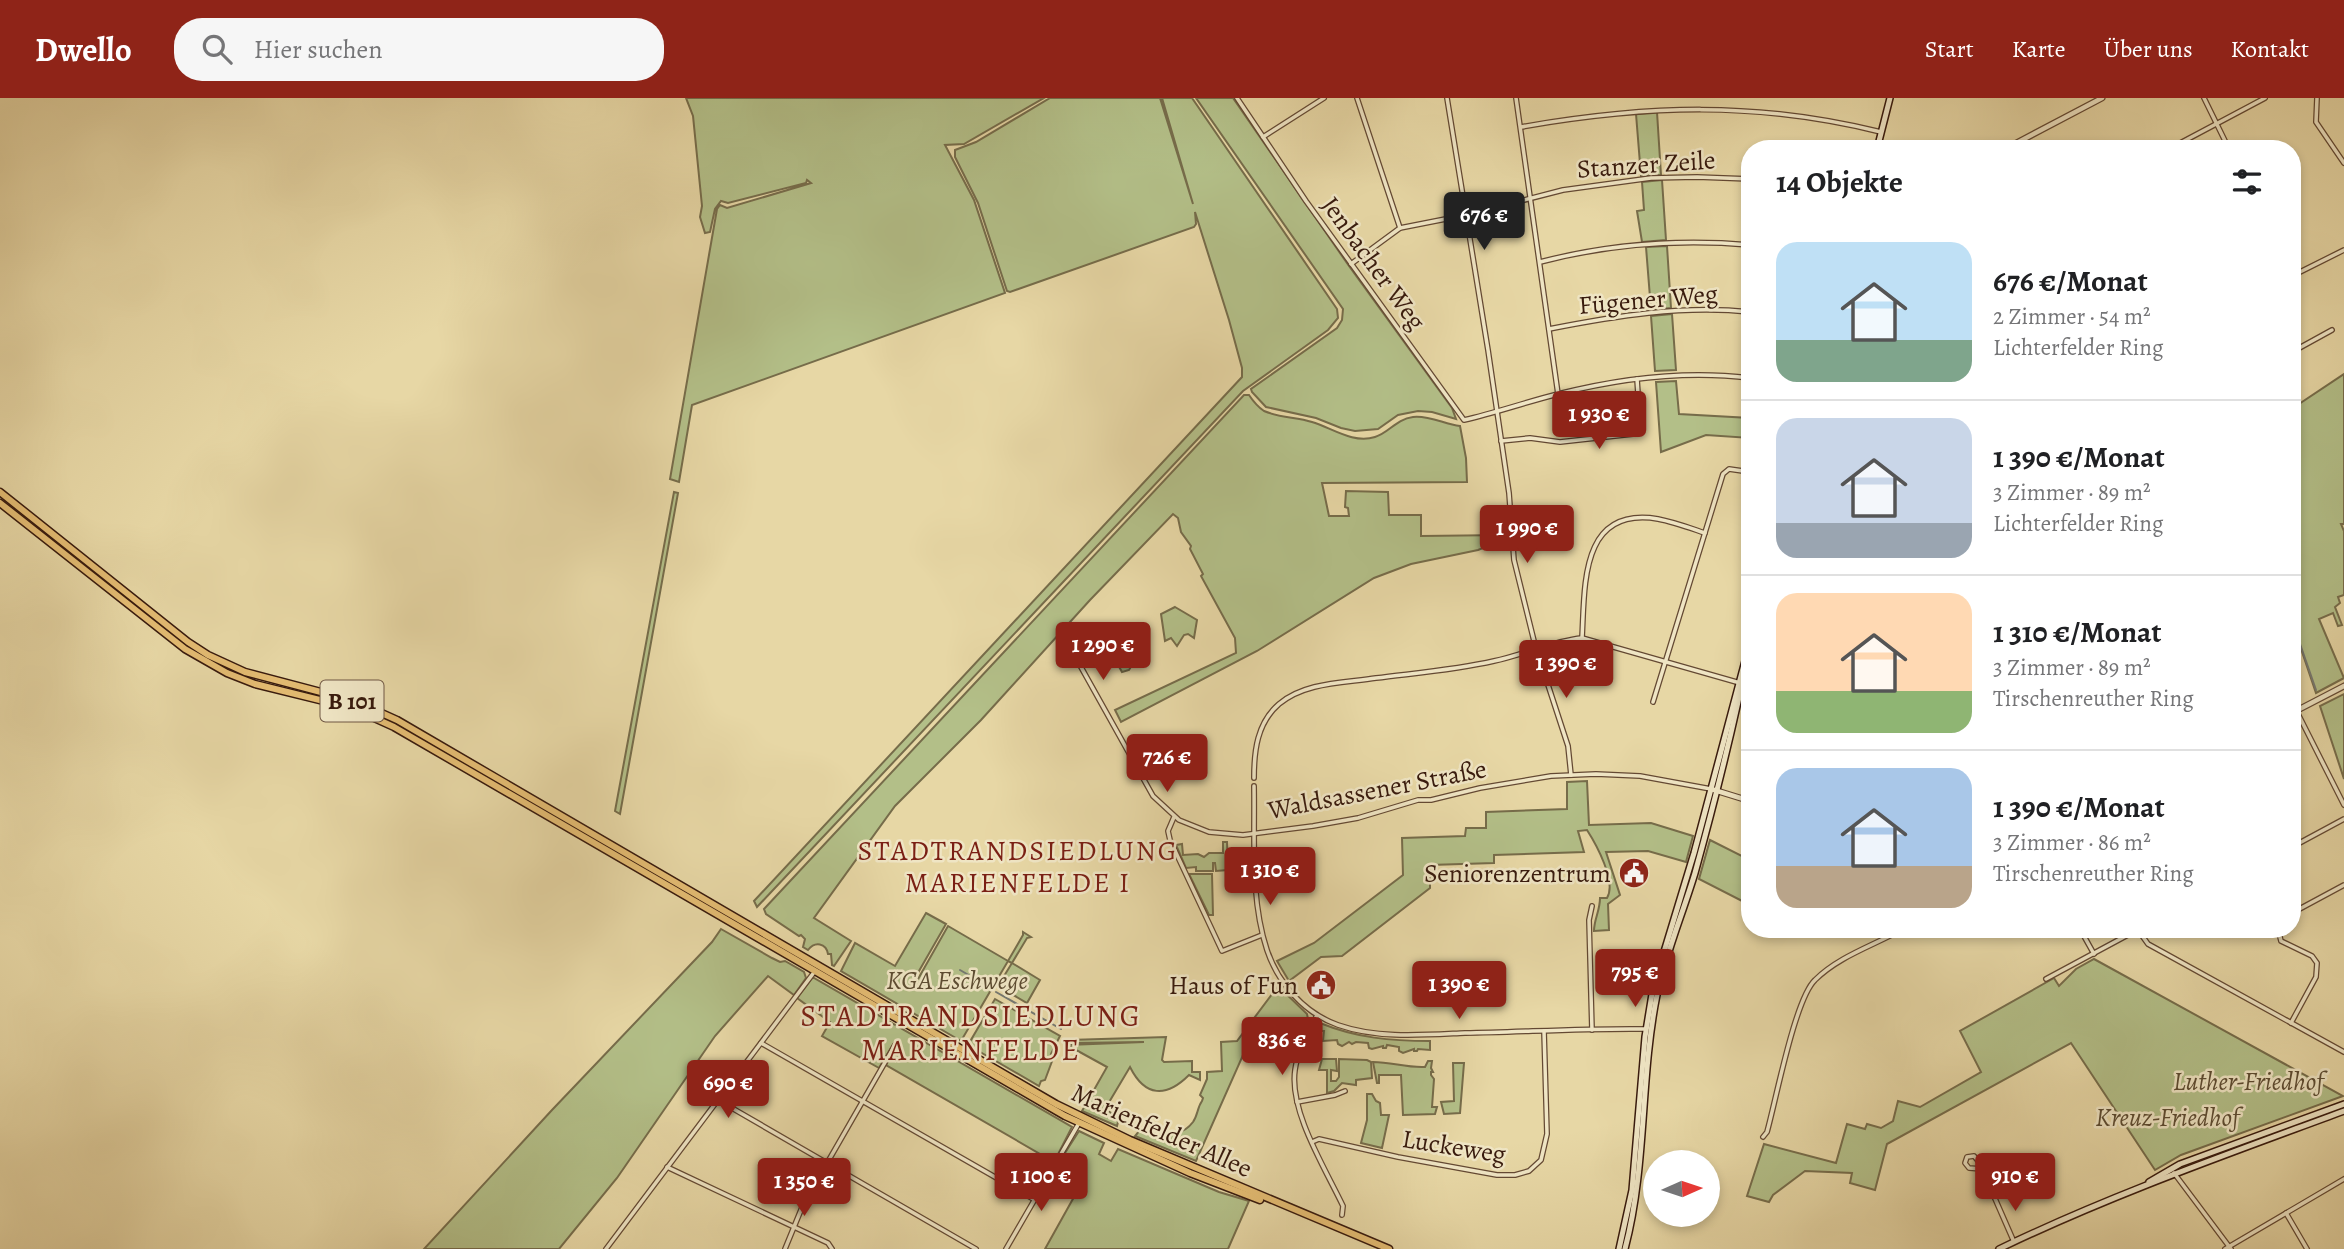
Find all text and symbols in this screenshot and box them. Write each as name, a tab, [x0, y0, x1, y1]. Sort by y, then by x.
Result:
search box	[174, 18, 664, 81]
text: Dwello	[35, 27, 132, 72]
icon: search	[198, 30, 236, 68]
text: Hier suchen	[254, 32, 383, 67]
text: Start	[1925, 33, 1974, 65]
text: Karte	[2012, 33, 2066, 65]
text: Über uns	[2104, 33, 2193, 65]
text: Kontakt	[2231, 33, 2309, 65]
street label: Stanzer Zeile	[1576, 142, 1716, 187]
text: 14 Objekte	[1776, 162, 1903, 202]
icon: filters	[2228, 163, 2266, 201]
street label: Jenbacher Weg	[1313, 189, 1434, 337]
pin: 676 €	[1435, 192, 1533, 252]
text: 676 €	[1460, 199, 1508, 230]
text: 676 €/Monat	[1993, 261, 2148, 301]
icon: home	[1832, 270, 1916, 354]
street label: Fügener Weg	[1577, 276, 1719, 323]
text: 2 Zimmer · 54 m²	[1993, 301, 2151, 332]
text: Lichterfelder Ring	[1993, 332, 2163, 363]
pin: 1 930 €	[1534, 392, 1664, 451]
text: 1 930 €	[1568, 398, 1630, 429]
text: 1 390 €/Monat	[1993, 437, 2165, 477]
icon: home	[1832, 446, 1916, 530]
text: 3 Zimmer · 89 m²	[1993, 477, 2151, 508]
pin: 1 990 €	[1462, 505, 1592, 565]
text: Lichterfelder Ring	[1993, 508, 2163, 539]
text: 1 990 €	[1496, 512, 1558, 543]
text: 1 310 €/Monat	[1993, 612, 2162, 652]
icon: home	[1832, 621, 1916, 705]
pin: 1 290 €	[1038, 622, 1168, 682]
text: 1 290 €	[1072, 629, 1134, 660]
pin: 1 390 €	[1501, 640, 1631, 700]
text: 1 390 €	[1535, 647, 1597, 678]
text: 3 Zimmer · 89 m²	[1993, 652, 2151, 683]
road number: B 101	[320, 680, 384, 722]
text: Tirschenreuther Ring	[1993, 683, 2194, 714]
pin: 726 €	[1118, 734, 1216, 794]
text: 726 €	[1143, 741, 1191, 772]
street label: Waldsassener Straße	[1264, 751, 1489, 828]
text: 1 390 €/Monat	[1993, 787, 2165, 827]
icon: home	[1832, 796, 1916, 880]
text: 3 Zimmer · 86 m²	[1993, 827, 2151, 858]
district label: STADTRANDSIEDLUNG MARIENFELDE I	[858, 832, 1178, 902]
pin: 1 310 €	[1205, 848, 1335, 907]
text: 1 310 €	[1240, 854, 1300, 885]
place label: Seniorenzentrum	[1424, 856, 1611, 891]
public building icon: Seniorenzentrum	[1617, 856, 1651, 890]
text: Tirschenreuther Ring	[1993, 858, 2194, 889]
pin: 795 €	[1586, 950, 1684, 1009]
text: 795 €	[1611, 956, 1659, 987]
pin: 1 390 €	[1394, 962, 1524, 1021]
park label: KGA Eschwege	[886, 963, 1028, 998]
place label: Haus of Fun	[1169, 968, 1298, 1003]
public building icon: Haus of Fun	[1304, 968, 1338, 1002]
text: 1 390 €	[1428, 968, 1490, 999]
district label: STADTRANDSIEDLUNG MARIENFELDE	[800, 996, 1142, 1070]
pin: 836 €	[1233, 1018, 1331, 1077]
text: 836 €	[1258, 1024, 1306, 1055]
pin: 690 €	[679, 1060, 777, 1120]
park label: Luther-Friedhof	[2173, 1064, 2328, 1099]
text: 690 €	[703, 1067, 753, 1098]
street label: Marienfelder Allee	[1066, 1075, 1258, 1186]
park label: Kreuz-Friedhof	[2095, 1100, 2244, 1135]
street label: Luckeweg	[1400, 1121, 1508, 1172]
north arrow	[1643, 1150, 1720, 1227]
map controls	[1643, 1150, 1720, 1227]
pin: 1 100 €	[976, 1154, 1106, 1213]
pin: 910 €	[1966, 1154, 2064, 1213]
pin: 1 350 €	[739, 1158, 869, 1218]
text: 1 100 €	[1011, 1160, 1071, 1191]
text: 910 €	[1991, 1160, 2039, 1191]
text: 1 350 €	[774, 1165, 834, 1196]

